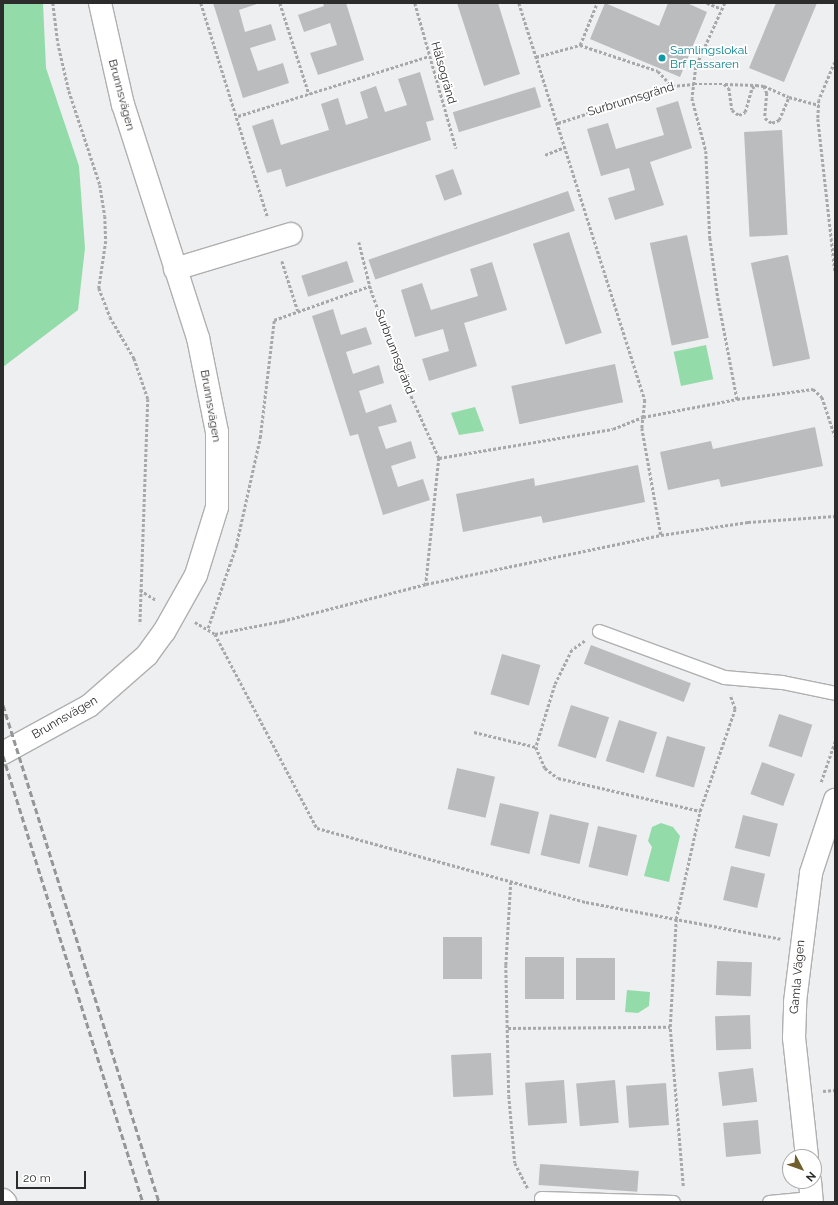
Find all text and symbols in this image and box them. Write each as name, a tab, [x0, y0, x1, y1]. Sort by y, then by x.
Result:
street label: Hälsogränd	[427, 40, 459, 106]
place label: Samlingslokal Brf Passaren	[670, 44, 747, 72]
marker: Samlingslokal Brf Passaren	[657, 53, 667, 63]
street label: Brunnsvägen	[105, 58, 137, 132]
street label: Surbrunnsgränd	[586, 80, 676, 120]
street label: Surbrunnsgränd	[371, 308, 417, 396]
street label: Brunnsvägen	[197, 369, 223, 443]
street label: Brunnsvägen	[30, 693, 100, 743]
street label: Gamla Vägen	[788, 939, 808, 1015]
north arrow	[782, 1149, 822, 1189]
scale bar	[18, 1163, 88, 1189]
text: N	[803, 1169, 818, 1184]
text: 20 m	[23, 1171, 51, 1185]

